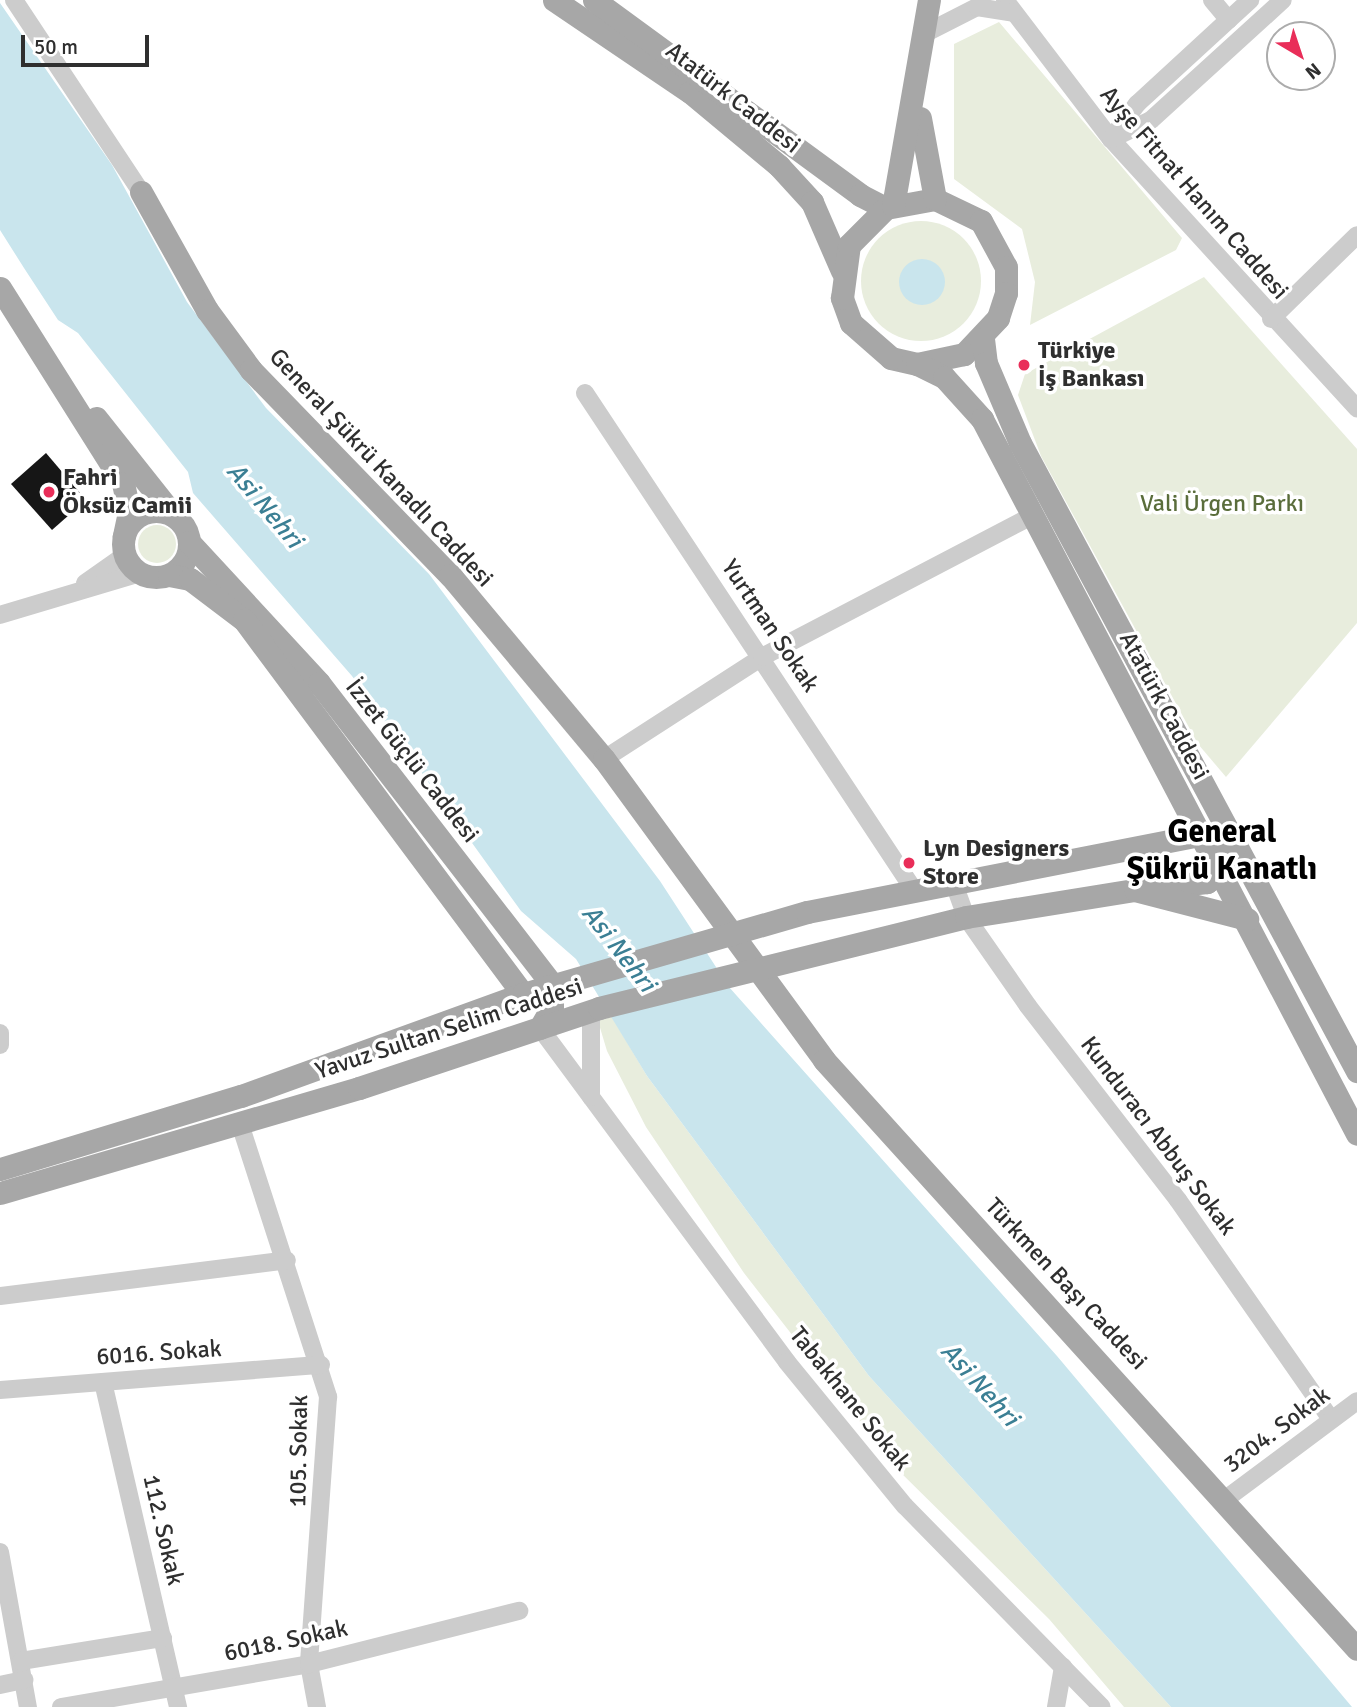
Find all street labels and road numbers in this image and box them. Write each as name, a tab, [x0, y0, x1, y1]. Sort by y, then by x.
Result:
street label: Atatürk Caddesi	[660, 36, 806, 160]
street label: Ayşe Fitnat Hanım Caddesi	[1094, 81, 1294, 305]
street label: General Şükrü Kanadlı Caddesi	[263, 343, 499, 593]
street label: Yurtman Sokak	[715, 554, 825, 698]
street label: Atatürk Caddesi	[1113, 627, 1215, 785]
street label: İzzet Güçlü Caddesi	[339, 673, 485, 849]
street label: Yavuz Sultan Selim Caddesi	[312, 972, 586, 1086]
street label: Kunduracı Abbuş Sokak	[1074, 1031, 1242, 1241]
street label: Türkmen Başı Caddesi	[979, 1192, 1153, 1376]
street label: Tabakhane Sokak	[783, 1321, 917, 1477]
street label: 6016. Sokak	[95, 1334, 223, 1372]
street label: 3204. Sokak	[1218, 1381, 1336, 1479]
street label: 105. Sokak	[284, 1394, 314, 1508]
street label: 112. Sokak	[136, 1472, 190, 1588]
street label: 6018. Sokak	[222, 1614, 350, 1668]

